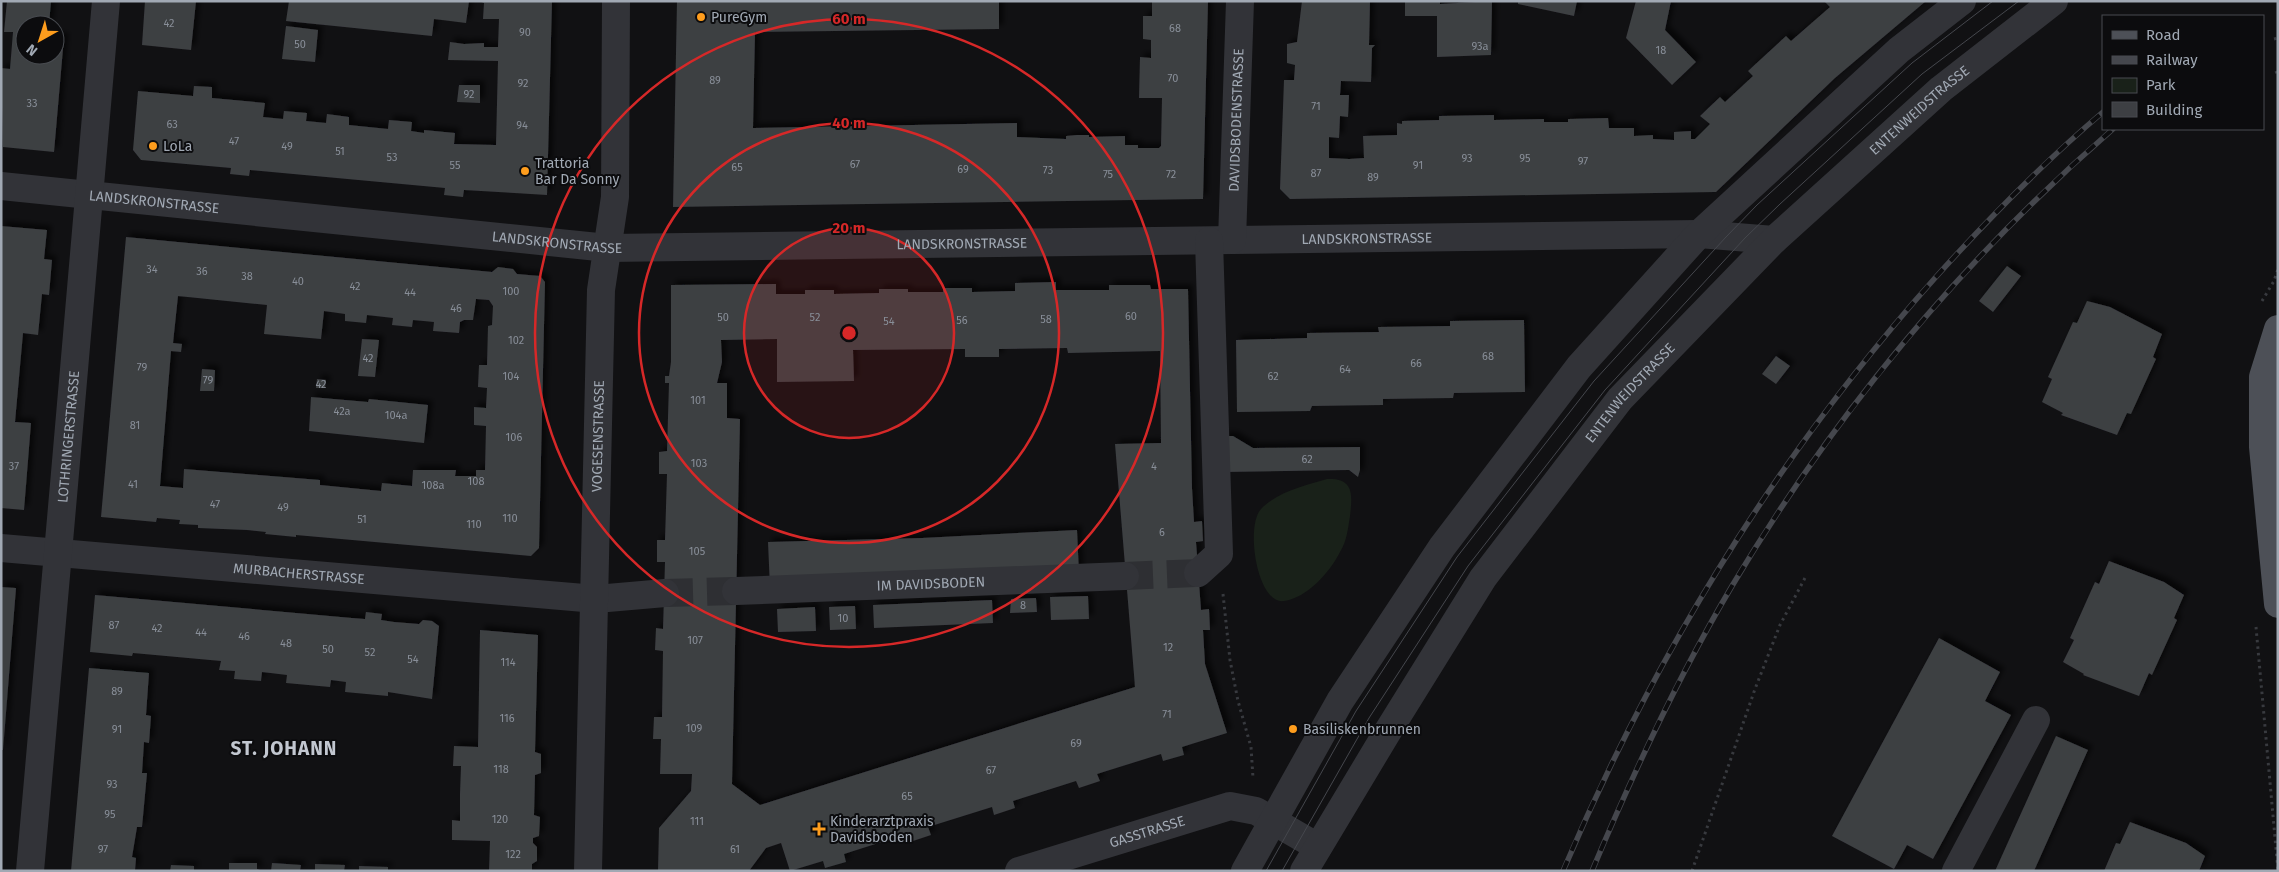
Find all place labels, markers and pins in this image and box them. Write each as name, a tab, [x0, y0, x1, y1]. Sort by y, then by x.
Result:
place label: PureGym	[711, 9, 767, 26]
marker: PureGym	[695, 11, 707, 23]
place label: LoLa	[163, 138, 192, 155]
marker: LoLa	[147, 140, 159, 152]
place label: Trattoria Bar Da Sonny	[535, 155, 620, 188]
marker: Trattoria Bar Da Sonny	[519, 165, 531, 177]
centre of rings	[840, 324, 858, 342]
place label: Basiliskenbrunnen	[1303, 721, 1421, 738]
marker: Basiliskenbrunnen	[1287, 723, 1299, 735]
place label: Kinderarztpraxis Davidsboden	[830, 813, 934, 846]
marker: Kinderarztpraxis Davidsboden	[812, 822, 826, 836]

